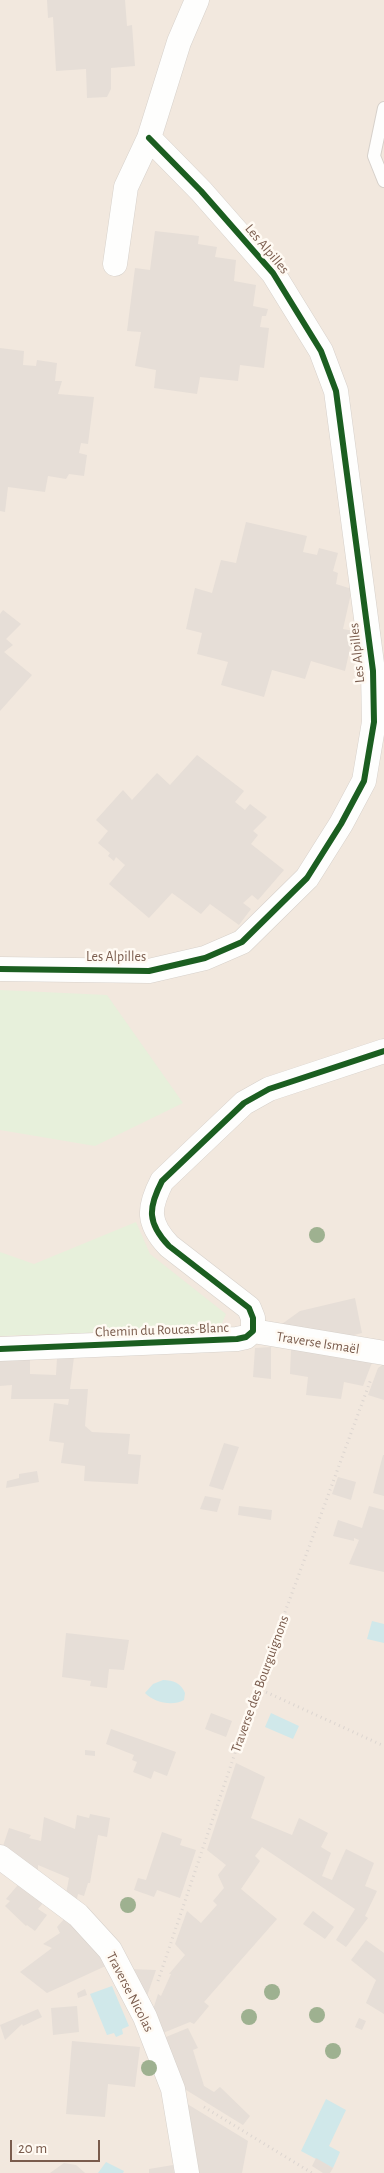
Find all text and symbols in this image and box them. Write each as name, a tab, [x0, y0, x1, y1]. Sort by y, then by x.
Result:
street label: Les Alpilles	[241, 221, 293, 277]
street label: Les Alpilles	[346, 622, 368, 684]
street label: Les Alpilles	[86, 949, 146, 965]
street label: Chemin du Roucas-Blanc	[95, 1319, 229, 1341]
street label: Traverse Ismaël	[275, 1328, 361, 1358]
street label: Traverse des Bourguignons	[227, 1613, 293, 1755]
street label: Traverse Nicolas	[103, 1949, 157, 2035]
scale bar	[12, 2130, 102, 2162]
text: 20 m	[18, 2141, 47, 2156]

